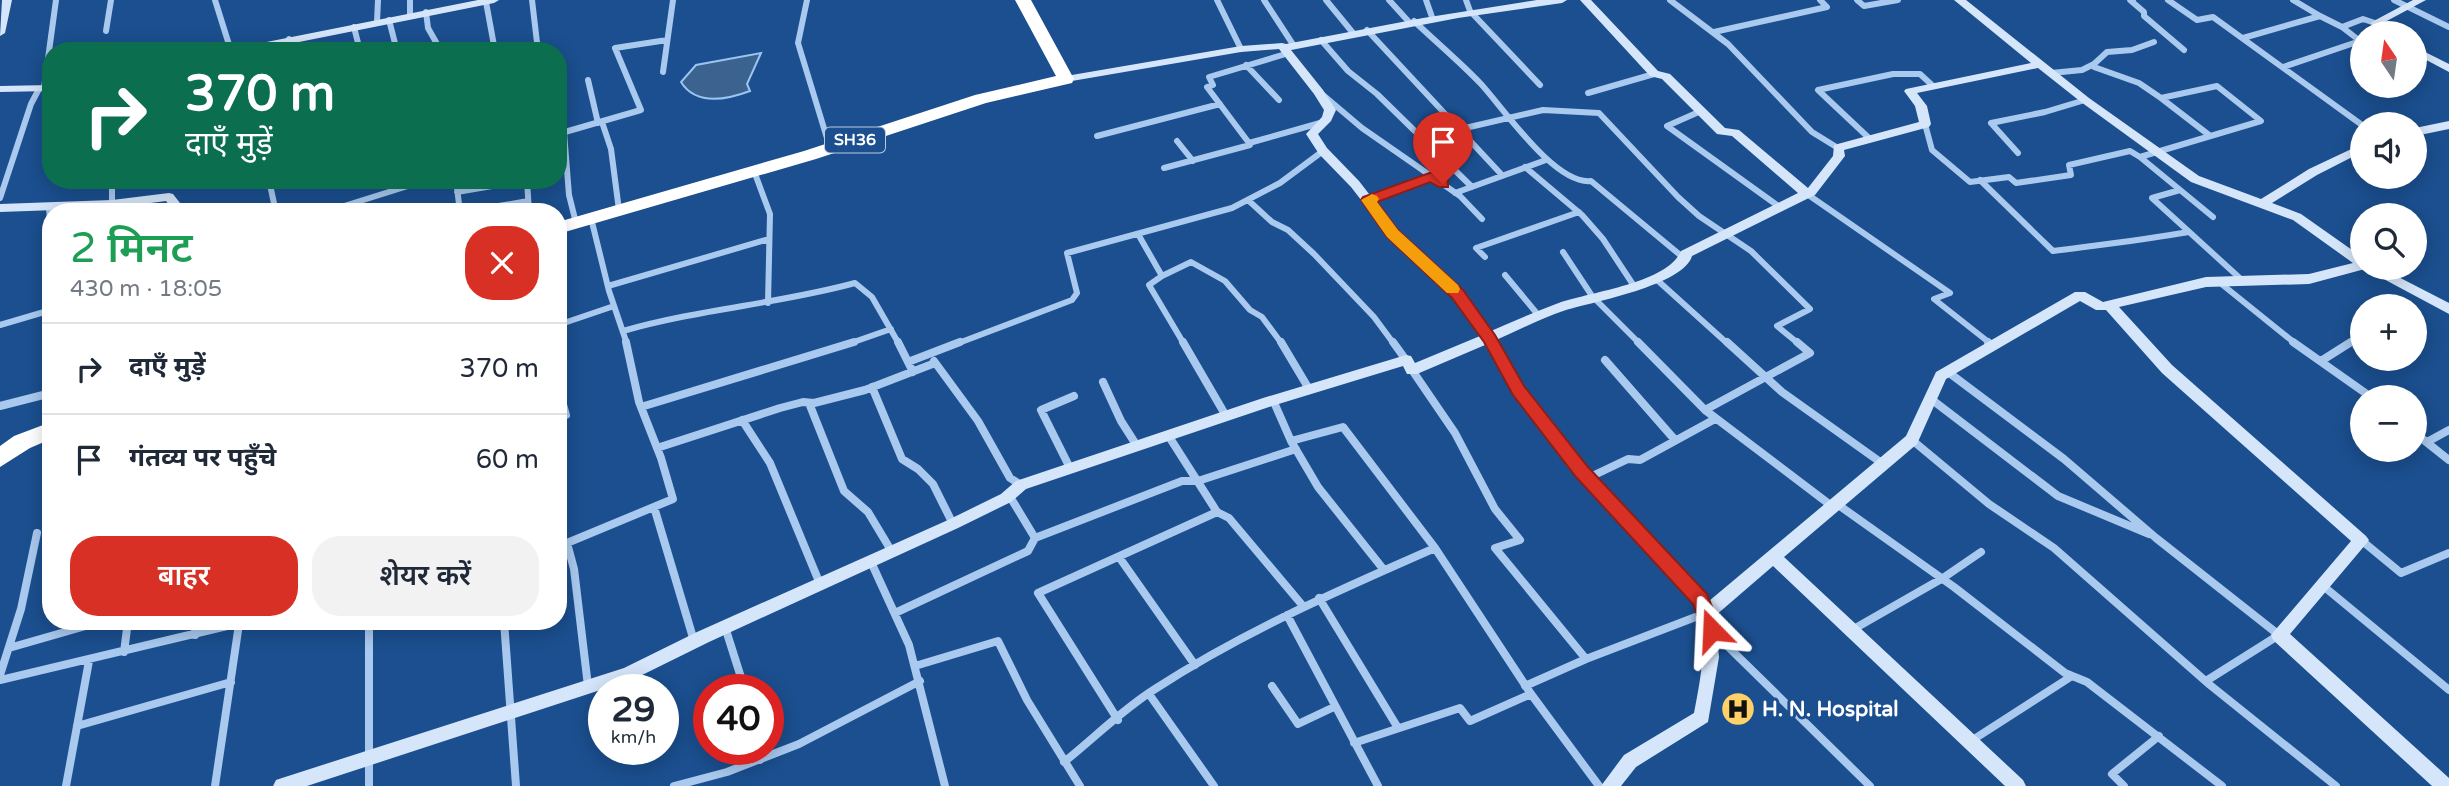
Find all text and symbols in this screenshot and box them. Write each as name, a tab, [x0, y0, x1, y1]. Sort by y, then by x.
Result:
north arrow	[2350, 21, 2427, 98]
map controls	[2350, 21, 2427, 462]
text: 370 m	[185, 65, 335, 124]
icon: right	[70, 70, 161, 161]
pin	[1413, 112, 1473, 184]
button: sound	[2350, 112, 2427, 189]
icon: arrive	[1424, 123, 1462, 161]
text: दाएँ मुड़ें	[185, 125, 273, 163]
road number: SH36	[825, 128, 885, 152]
button: search	[2350, 203, 2427, 280]
text: 2 मिनट	[70, 223, 193, 274]
button: close	[465, 226, 539, 300]
text: 430 m · 18:05	[70, 275, 222, 303]
button: +	[2350, 294, 2427, 371]
icon: right	[70, 350, 108, 388]
text: दाएँ मुड़ें	[129, 351, 206, 382]
text: 370 m	[459, 353, 539, 384]
button: −	[2350, 385, 2427, 462]
icon: arrive	[70, 441, 108, 479]
text: गंतव्य पर पहुँचे	[129, 442, 276, 473]
text: 60 m	[476, 444, 539, 475]
button: बाहर	[70, 536, 298, 616]
button: शेयर करें	[312, 536, 539, 616]
position arrow	[1675, 593, 1749, 667]
speed limit sign: 40	[693, 674, 784, 765]
text: 29	[612, 689, 655, 731]
hospital icon: H. N. Hospital	[1719, 690, 1757, 728]
place label: H. N. Hospital	[1762, 697, 1899, 722]
text: km/h	[611, 726, 656, 748]

